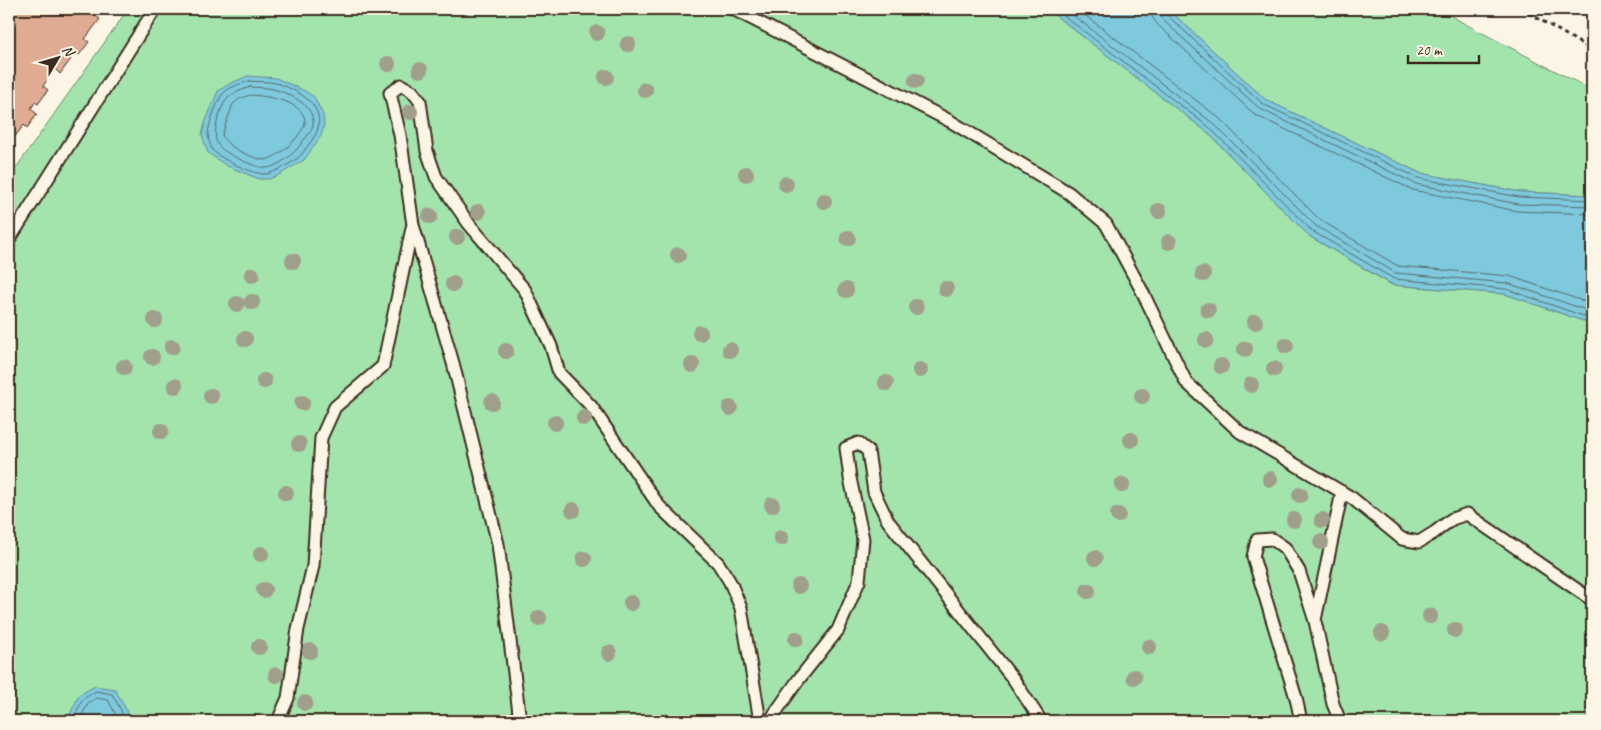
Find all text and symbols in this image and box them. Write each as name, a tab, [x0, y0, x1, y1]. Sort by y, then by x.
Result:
north arrow	[32, 32, 82, 82]
scale bar	[1408, 32, 1480, 64]
text: 20 m	[1416, 41, 1443, 60]
text: N	[58, 42, 79, 61]

